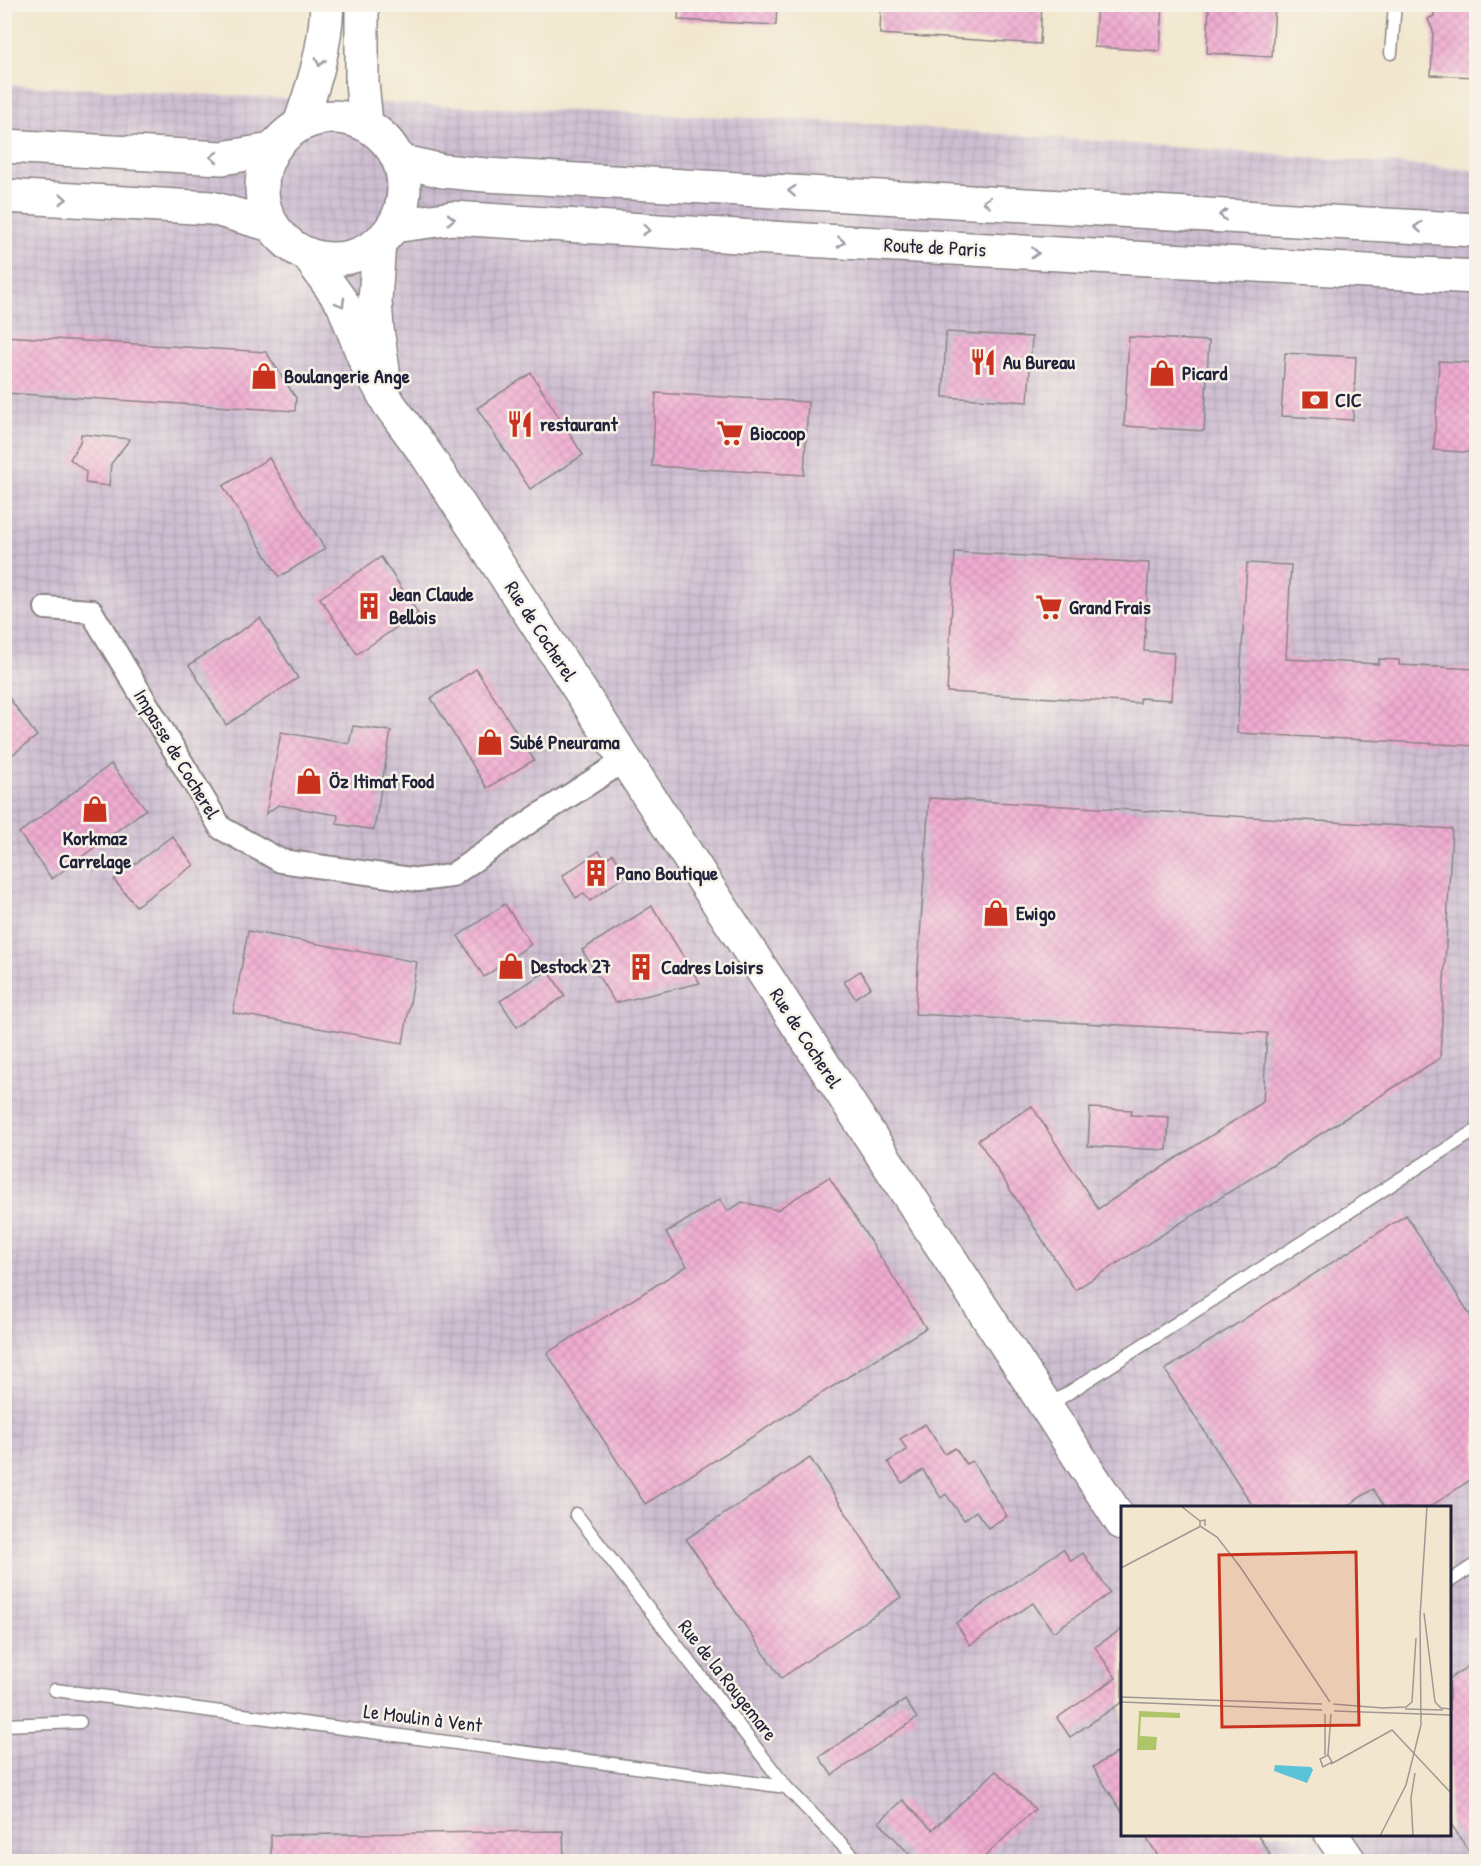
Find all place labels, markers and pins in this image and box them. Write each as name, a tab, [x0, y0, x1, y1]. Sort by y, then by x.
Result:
restaurant icon: Au Bureau	[968, 347, 998, 377]
place label: Au Bureau	[1003, 348, 1076, 375]
shop icon: Picard	[1147, 358, 1177, 388]
place label: Picard	[1182, 359, 1227, 386]
shop icon: Boulangerie Ange	[249, 361, 279, 391]
place label: Boulangerie Ange	[284, 362, 410, 390]
bank icon: CIC	[1300, 385, 1330, 415]
place label: CIC	[1335, 386, 1362, 413]
restaurant icon: restaurant	[505, 409, 535, 439]
place label: restaurant	[540, 410, 619, 437]
supermarket icon: Biocoop	[715, 418, 745, 448]
place label: Biocoop	[750, 419, 806, 447]
place label: Jean Claude Bellois	[389, 580, 474, 630]
building icon: Jean Claude Bellois	[354, 591, 384, 621]
supermarket icon: Grand Frais	[1034, 592, 1064, 622]
place label: Grand Frais	[1069, 593, 1151, 620]
shop icon: Subé Pneurama	[475, 727, 505, 757]
place label: Subé Pneurama	[510, 728, 620, 755]
shop icon: Öz Itimat Food	[294, 766, 324, 796]
place label: Öz Itimat Food	[329, 767, 434, 794]
shop icon: Korkmaz Carrelage	[80, 794, 110, 824]
place label: Korkmaz Carrelage	[59, 824, 131, 875]
building icon: Pano Boutique	[581, 858, 611, 888]
place label: Pano Boutique	[616, 859, 718, 887]
shop icon: Ewigo	[981, 898, 1011, 928]
place label: Ewigo	[1016, 899, 1056, 927]
shop icon: Destock 27	[496, 951, 526, 981]
place label: Destock 27	[531, 952, 611, 979]
building icon: Cadres Loisirs	[626, 952, 656, 982]
place label: Cadres Loisirs	[661, 953, 763, 980]

